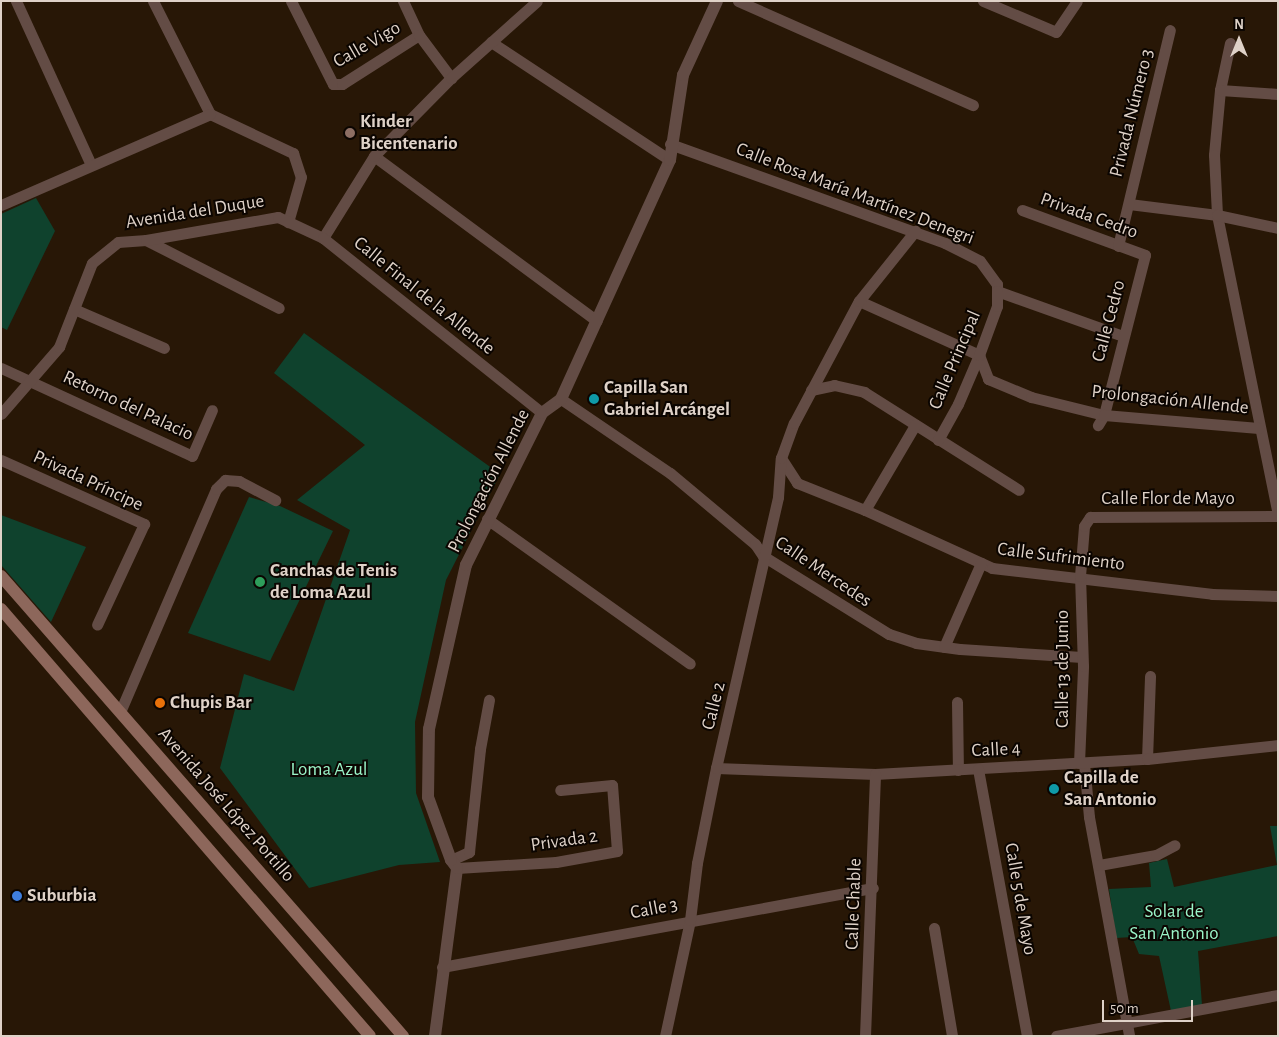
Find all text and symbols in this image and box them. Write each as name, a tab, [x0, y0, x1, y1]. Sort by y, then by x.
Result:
north arrow	[1214, 15, 1264, 65]
street label: Calle Vigo	[329, 17, 405, 73]
text: N	[1234, 18, 1244, 32]
street label: Privada Número 3	[1105, 47, 1159, 179]
place label: Kinder Bicentenario	[360, 111, 458, 155]
marker: Kinder Bicentenario	[344, 127, 356, 139]
street label: Calle Rosa María Martínez Denegri	[733, 138, 977, 250]
street label: Privada Cedro	[1037, 188, 1141, 244]
street label: Avenida del Duque	[124, 190, 266, 234]
street label: Calle Final de la Allende	[349, 232, 499, 360]
street label: Calle Cedro	[1087, 278, 1131, 364]
street label: Calle Principal	[924, 307, 986, 413]
street label: Retorno del Palacio	[59, 366, 197, 446]
place label: Capilla San Gabriel Arcángel	[604, 377, 730, 421]
street label: Prolongación Allende	[1090, 380, 1250, 420]
marker: Capilla San Gabriel Arcángel	[588, 393, 600, 405]
street label: Prolongación Allende	[443, 405, 535, 557]
street label: Privada Príncipe	[29, 446, 147, 516]
street label: Calle Flor de Mayo	[1101, 488, 1235, 510]
street label: Calle Mercedes	[771, 531, 875, 613]
street label: Calle Sufrimiento	[996, 538, 1126, 576]
place label: Canchas de Tenis de Loma Azul	[270, 560, 397, 604]
marker: Canchas de Tenis de Loma Azul	[254, 576, 266, 588]
street label: Calle 13 de Junio	[1052, 610, 1074, 728]
street label: Calle 2	[697, 680, 731, 732]
place label: Chupis Bar	[170, 692, 252, 714]
marker: Chupis Bar	[154, 697, 166, 709]
street label: Avenida José López Portillo	[153, 723, 299, 887]
street label: Calle 4	[971, 737, 1021, 763]
park label: Loma Azul	[290, 759, 368, 781]
place label: Capilla de San Antonio	[1064, 767, 1156, 811]
marker: Capilla de San Antonio	[1048, 783, 1060, 795]
street label: Privada 2	[529, 825, 599, 857]
street label: Calle 5 de Mayo	[999, 841, 1041, 957]
street label: Calle Chable	[841, 858, 867, 950]
place label: Suburbia	[27, 885, 97, 907]
marker: Suburbia	[11, 890, 23, 902]
street label: Calle 3	[628, 893, 680, 925]
park label: Solar de San Antonio	[1129, 901, 1219, 945]
scale bar	[1104, 990, 1195, 1022]
text: 50 m	[1110, 1001, 1139, 1016]

